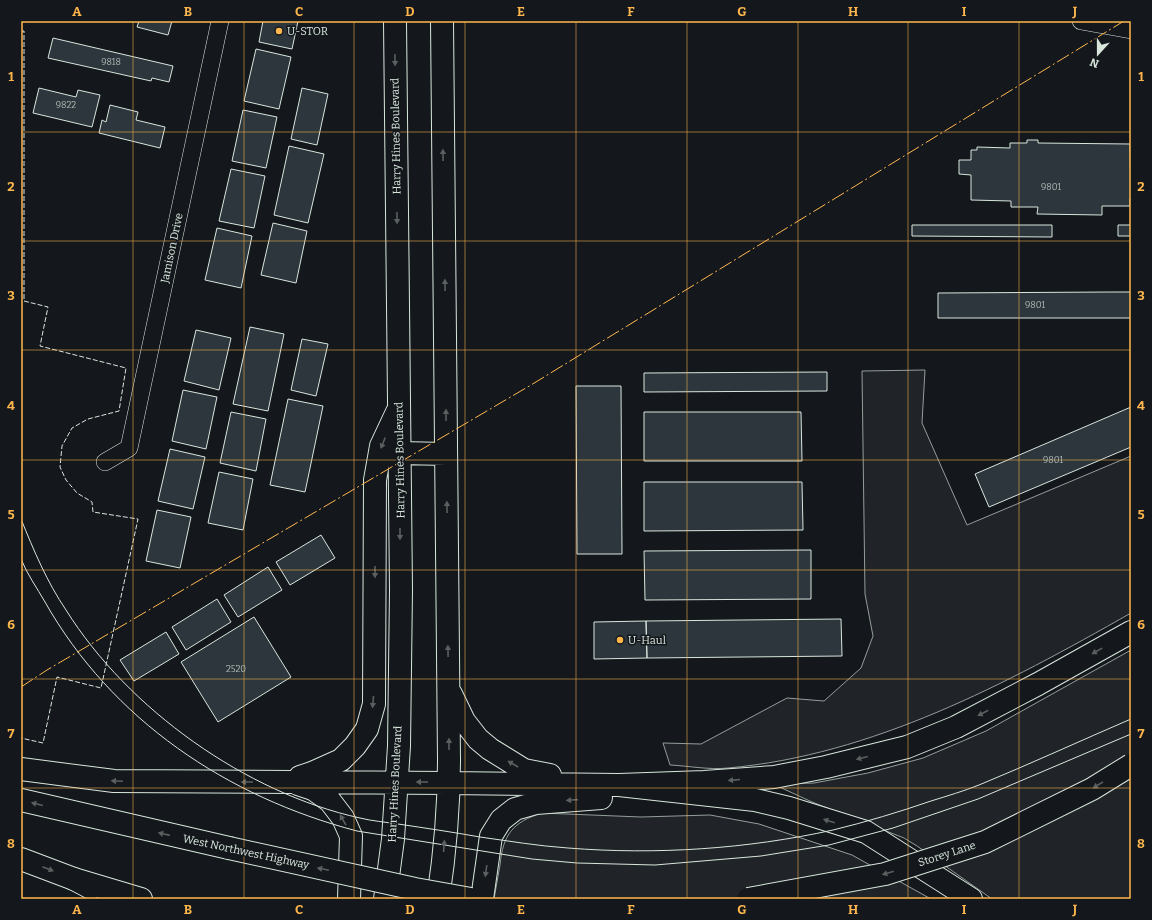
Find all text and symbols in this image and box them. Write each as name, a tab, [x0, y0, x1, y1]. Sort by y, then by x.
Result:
text: A	[72, 4, 82, 19]
text: B	[184, 4, 192, 19]
text: C	[295, 4, 303, 19]
text: D	[405, 4, 415, 19]
text: E	[517, 4, 525, 19]
text: F	[627, 4, 635, 19]
text: G	[737, 4, 747, 19]
text: H	[848, 4, 858, 19]
text: I	[962, 4, 967, 19]
text: J	[1072, 4, 1078, 19]
place label: U-STOR	[287, 25, 329, 38]
marker: U-STOR	[274, 26, 284, 36]
north arrow	[1078, 34, 1118, 74]
one-way arrow	[392, 54, 398, 67]
text: N	[1088, 55, 1101, 70]
house number: 9818	[101, 57, 121, 67]
text: 1	[8, 69, 14, 84]
text: 1	[1138, 69, 1144, 84]
street label: Harry Hines Boulevard	[388, 77, 404, 194]
house number: 9822	[56, 100, 76, 110]
one-way arrow	[440, 148, 446, 161]
text: 2	[7, 179, 15, 194]
text: 2	[1137, 179, 1145, 194]
house number: 9801	[1041, 182, 1061, 192]
street label: Jamison Drive	[158, 212, 186, 285]
one-way arrow	[394, 212, 400, 225]
one-way arrow	[442, 278, 448, 291]
text: 3	[7, 288, 15, 303]
text: 3	[1137, 288, 1145, 303]
house number: 9801	[1025, 300, 1045, 310]
text: 4	[7, 398, 15, 413]
text: 4	[1137, 398, 1145, 413]
street label: Harry Hines Boulevard	[392, 401, 408, 518]
one-way arrow	[443, 408, 449, 421]
one-way arrow	[379, 437, 385, 449]
house number: 9801	[1043, 455, 1063, 465]
one-way arrow	[444, 500, 450, 513]
text: 5	[7, 507, 15, 522]
text: 5	[1137, 507, 1145, 522]
one-way arrow	[397, 528, 403, 541]
one-way arrow	[372, 566, 378, 579]
text: 6	[7, 617, 15, 632]
text: 6	[1137, 617, 1145, 632]
place label: U-Haul	[628, 634, 666, 647]
marker: U-Haul	[615, 635, 625, 645]
one-way arrow	[445, 644, 451, 657]
one-way arrow	[1091, 648, 1103, 654]
house number: 2520	[226, 664, 246, 674]
one-way arrow	[370, 695, 377, 708]
one-way arrow	[977, 710, 989, 716]
street label: Harry Hines Boulevard	[385, 725, 405, 843]
text: 7	[8, 726, 15, 741]
text: 7	[1138, 726, 1145, 741]
one-way arrow	[446, 737, 452, 750]
one-way arrow	[855, 756, 868, 762]
one-way arrow	[507, 760, 519, 767]
one-way arrow	[728, 776, 740, 783]
one-way arrow	[111, 777, 123, 784]
one-way arrow	[240, 779, 253, 785]
one-way arrow	[415, 779, 428, 785]
one-way arrow	[1092, 782, 1104, 789]
one-way arrow	[566, 797, 578, 803]
one-way arrow	[31, 801, 43, 807]
one-way arrow	[340, 814, 347, 826]
one-way arrow	[823, 818, 835, 824]
one-way arrow	[157, 830, 170, 836]
street label: West Northwest Highway	[182, 832, 311, 872]
text: 8	[7, 836, 15, 851]
text: 8	[1137, 836, 1145, 851]
street label: Storey Lane	[916, 839, 978, 869]
one-way arrow	[441, 840, 448, 852]
one-way arrow	[317, 865, 329, 871]
one-way arrow	[483, 865, 489, 877]
one-way arrow	[42, 866, 53, 872]
one-way arrow	[882, 870, 894, 876]
text: A	[72, 902, 82, 917]
text: B	[184, 902, 192, 917]
text: C	[295, 902, 303, 917]
text: D	[405, 902, 415, 917]
text: E	[517, 902, 525, 917]
text: F	[627, 902, 635, 917]
text: G	[737, 902, 747, 917]
text: H	[848, 902, 858, 917]
text: I	[962, 902, 967, 917]
text: J	[1072, 902, 1078, 917]

